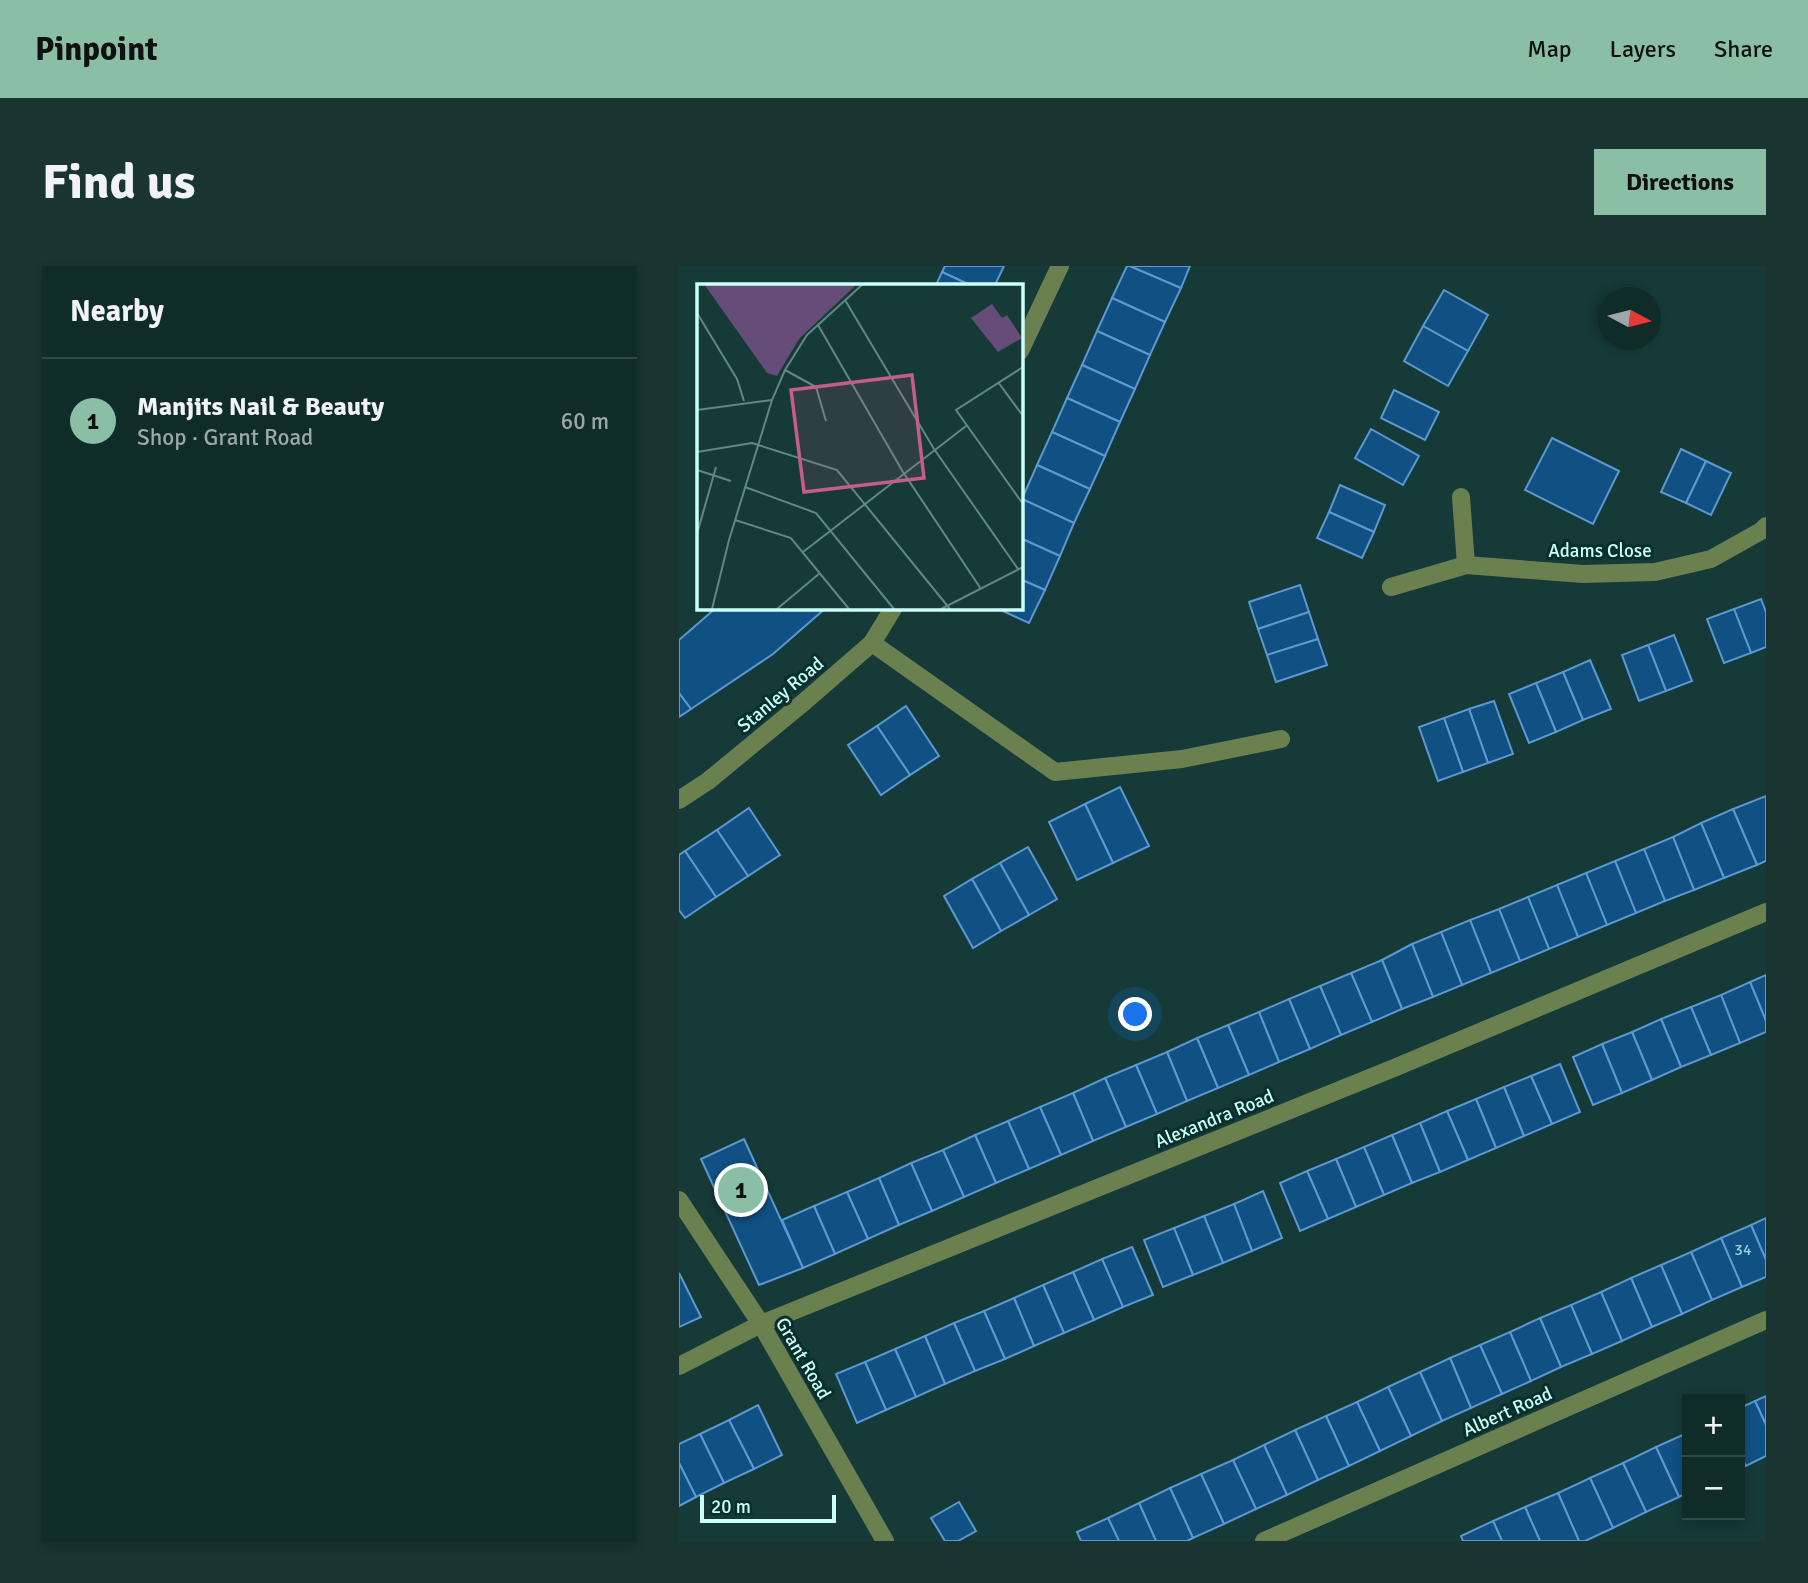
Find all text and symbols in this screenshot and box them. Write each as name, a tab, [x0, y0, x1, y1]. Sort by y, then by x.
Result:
text: Pinpoint	[35, 29, 158, 70]
text: Map	[1527, 34, 1572, 64]
text: Layers	[1610, 34, 1676, 64]
text: Share	[1714, 34, 1773, 64]
button: Directions	[1594, 149, 1766, 215]
text: Find us	[42, 152, 195, 212]
inset map	[697, 284, 1022, 609]
north arrow	[1598, 287, 1661, 350]
text: Nearby	[70, 293, 164, 330]
text: Manjits Nail & Beauty	[137, 391, 384, 423]
text: 1	[87, 407, 99, 436]
text: 60 m	[561, 407, 609, 436]
text: Shop · Grant Road	[137, 423, 313, 452]
street label: Adams Close	[1548, 539, 1652, 563]
street label: Stanley Road	[732, 652, 829, 738]
your location	[1118, 997, 1152, 1031]
street label: Alexandra Road	[1151, 1084, 1277, 1154]
pin: 1	[718, 1164, 764, 1216]
house number: 34	[1734, 1240, 1752, 1260]
street label: Grant Road	[770, 1313, 836, 1404]
street label: Albert Road	[1459, 1382, 1556, 1442]
map controls	[1682, 1394, 1745, 1520]
button: +	[1682, 1394, 1745, 1457]
button: −	[1682, 1457, 1745, 1520]
scale bar	[700, 1492, 837, 1524]
text: 20 m	[711, 1495, 751, 1519]

